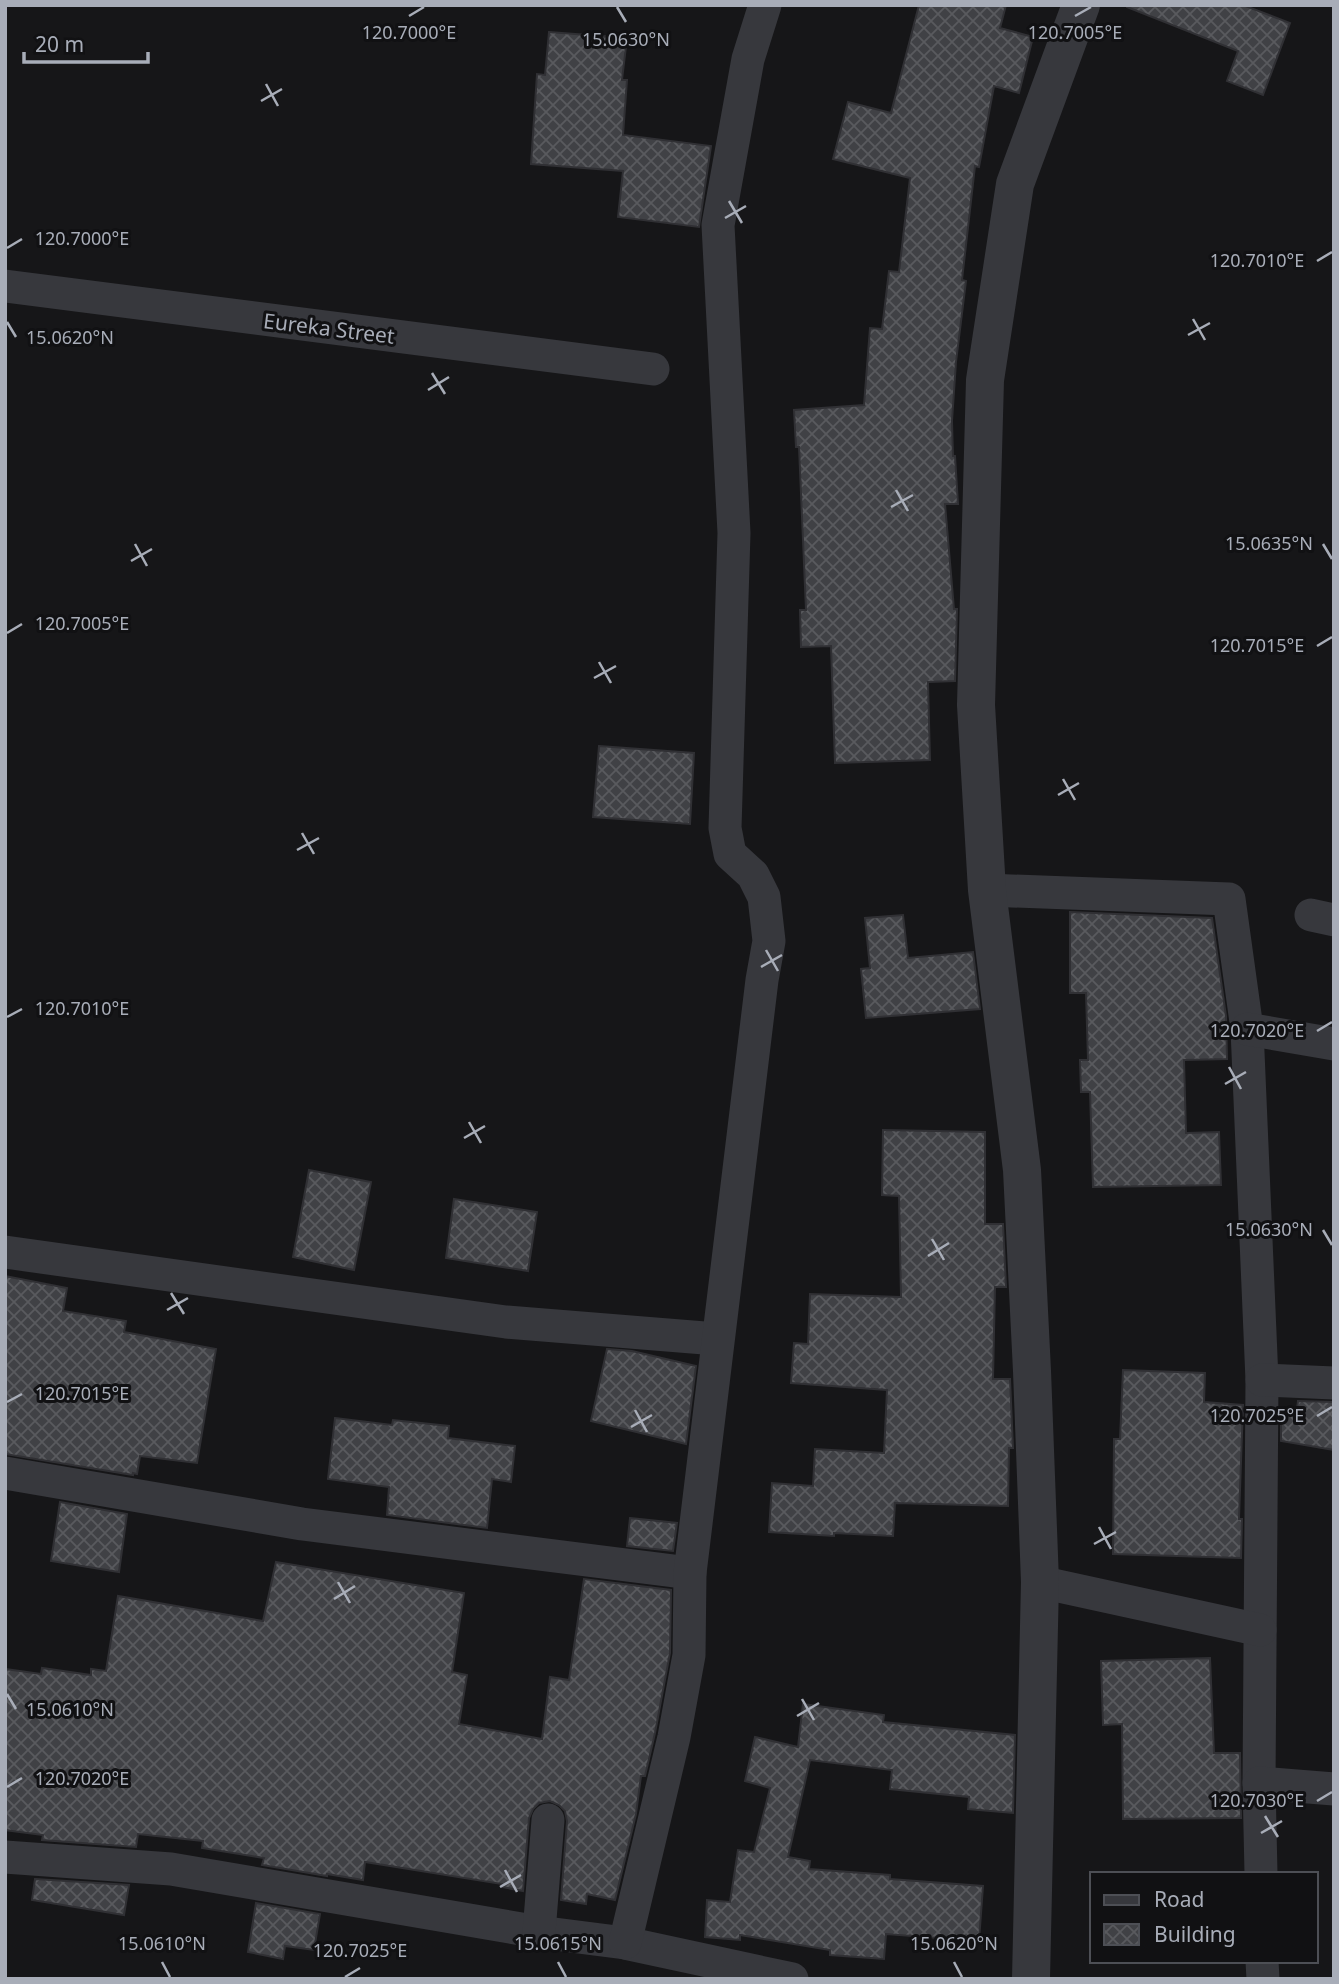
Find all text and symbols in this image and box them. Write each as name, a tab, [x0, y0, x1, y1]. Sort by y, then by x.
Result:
text: 120.7000°E	[362, 20, 456, 44]
text: 120.7005°E	[1028, 20, 1122, 44]
scale bar	[24, 21, 149, 65]
text: 15.0630°N	[582, 27, 670, 51]
text: 20 m	[35, 30, 84, 58]
text: 120.7000°E	[35, 226, 129, 250]
text: 120.7010°E	[1210, 248, 1304, 272]
street label: Eureka Street	[262, 306, 397, 350]
text: 15.0620°N	[26, 325, 114, 349]
text: 15.0635°N	[1225, 531, 1313, 555]
text: 120.7005°E	[35, 611, 129, 635]
text: 120.7015°E	[1210, 633, 1304, 657]
text: 120.7010°E	[35, 996, 129, 1020]
text: 120.7020°E	[1210, 1018, 1304, 1042]
text: 15.0630°N	[1225, 1217, 1313, 1241]
text: 120.7015°E	[35, 1381, 129, 1405]
text: 120.7025°E	[1210, 1403, 1304, 1427]
text: 15.0610°N	[26, 1697, 114, 1721]
text: 120.7020°E	[35, 1766, 129, 1790]
text: 120.7030°E	[1210, 1788, 1304, 1812]
legend	[1090, 1872, 1318, 1963]
text: Road	[1154, 1885, 1204, 1913]
text: Building	[1154, 1920, 1236, 1948]
text: 15.0610°N	[118, 1931, 206, 1955]
text: 15.0615°N	[514, 1931, 602, 1955]
text: 15.0620°N	[910, 1931, 998, 1955]
text: 120.7025°E	[313, 1938, 407, 1962]

